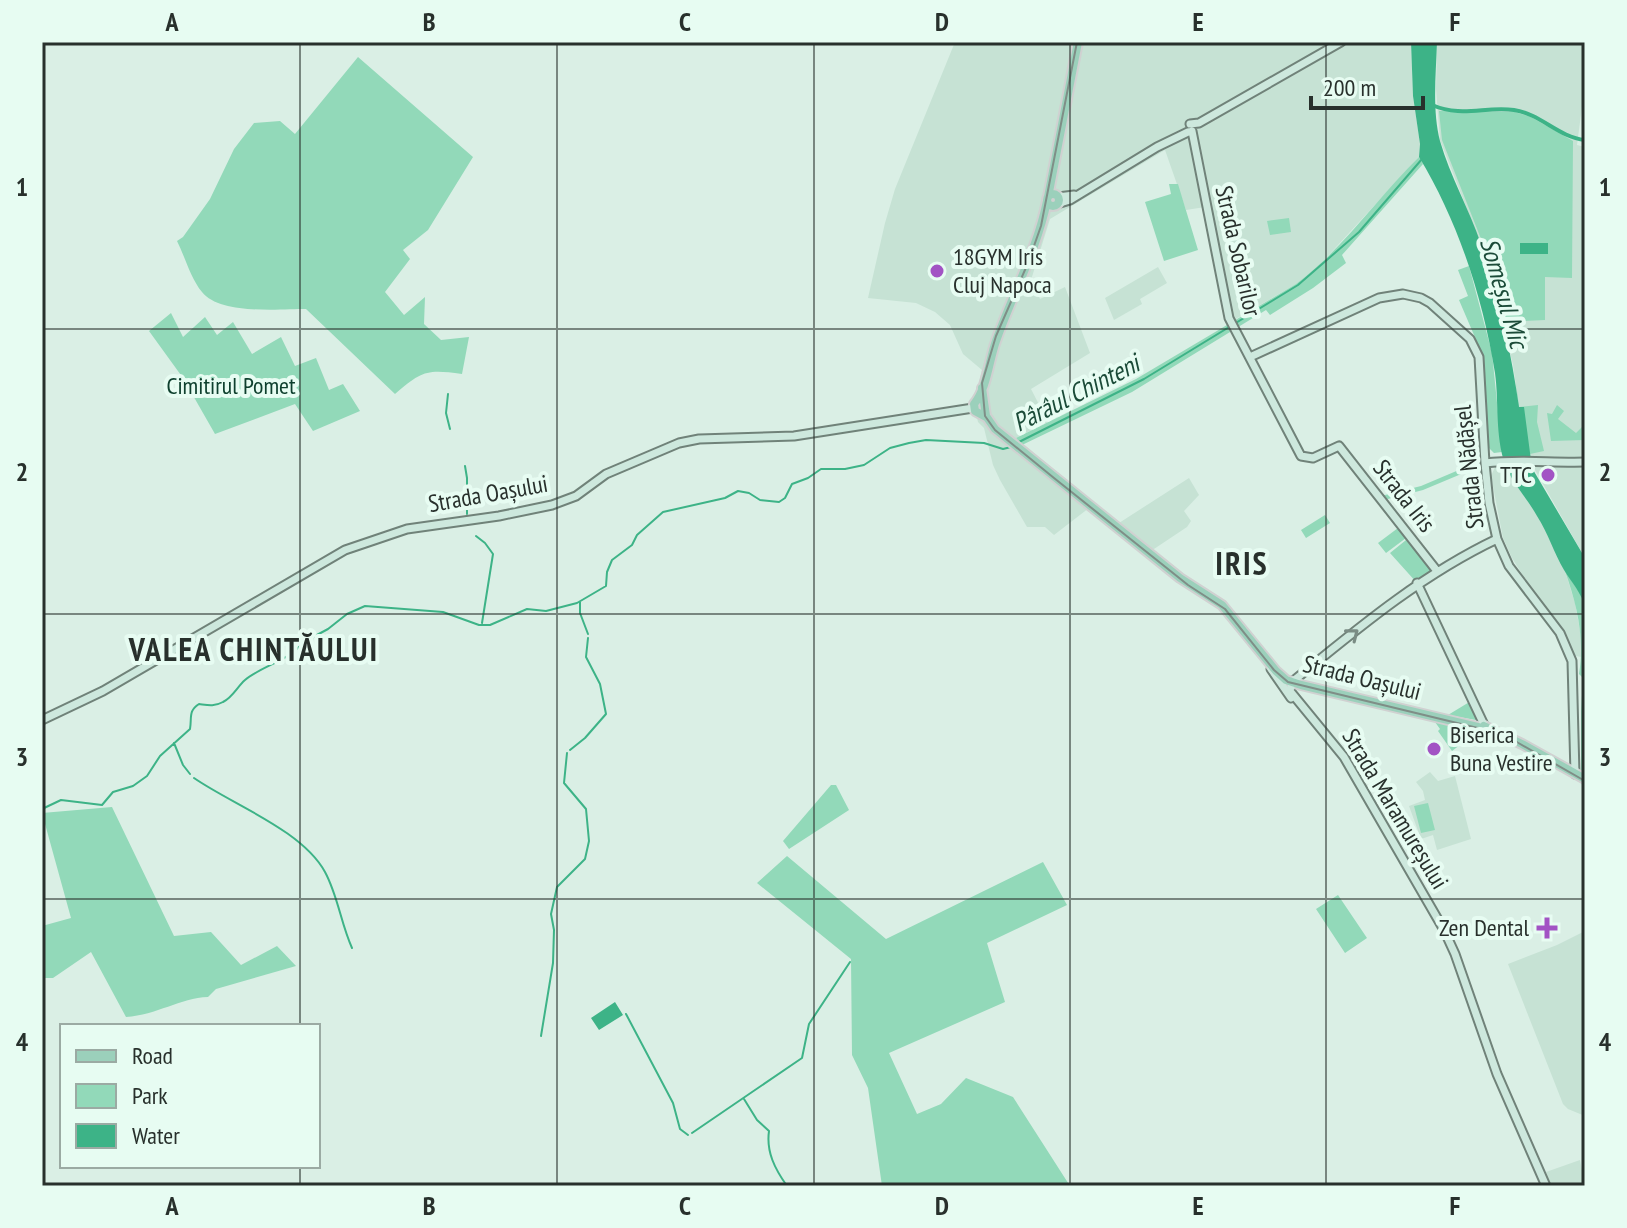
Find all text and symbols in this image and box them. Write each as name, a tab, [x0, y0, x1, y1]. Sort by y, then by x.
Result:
text: A	[164, 5, 179, 38]
text: B	[423, 5, 436, 38]
text: C	[679, 5, 691, 38]
text: D	[935, 5, 949, 38]
text: E	[1192, 5, 1204, 38]
text: F	[1450, 5, 1461, 38]
scale bar	[1311, 60, 1423, 110]
text: 200 m	[1323, 72, 1376, 103]
text: 1	[16, 170, 28, 203]
text: 1	[1599, 170, 1611, 203]
street label: Strada Sobarilor	[1208, 183, 1269, 320]
water label: Someșul Mic	[1473, 234, 1537, 354]
place label: 18GYM Iris Cluj Napoca	[953, 241, 1052, 300]
marker: 18GYM Iris Cluj Napoca	[928, 262, 946, 280]
water label: Pârâul Chinteni	[1007, 345, 1148, 439]
park label: Cimitirul Pomet	[166, 370, 296, 401]
street label: Strada Nădășel	[1447, 403, 1490, 530]
street label: Strada Iris	[1366, 453, 1442, 538]
text: 2	[16, 455, 28, 488]
text: 2	[1599, 455, 1611, 488]
place label: TTC	[1500, 459, 1532, 490]
marker: TTC	[1539, 466, 1557, 484]
street label: Strada Oașului	[426, 468, 550, 519]
district label: IRIS	[1215, 542, 1269, 584]
district label: VALEA CHINTĂULUI	[128, 628, 379, 670]
one-way arrow	[1344, 629, 1358, 644]
street label: Strada Oașului	[1300, 648, 1424, 707]
place label: Biserica Buna Vestire	[1450, 719, 1553, 778]
street label: Strada Maramureșului	[1335, 723, 1455, 895]
text: 3	[16, 740, 28, 773]
marker: Biserica Buna Vestire	[1425, 740, 1443, 758]
text: 3	[1599, 740, 1611, 773]
place label: Zen Dental	[1439, 912, 1529, 943]
marker: Zen Dental	[1536, 917, 1558, 939]
legend	[60, 1024, 320, 1168]
text: 4	[16, 1025, 29, 1058]
text: 4	[1599, 1025, 1612, 1058]
text: Road	[132, 1040, 173, 1071]
text: Park	[132, 1080, 168, 1111]
text: Water	[132, 1120, 180, 1151]
text: A	[164, 1189, 179, 1222]
text: B	[423, 1189, 436, 1222]
text: C	[679, 1189, 691, 1222]
text: D	[935, 1189, 949, 1222]
text: E	[1192, 1189, 1204, 1222]
text: F	[1450, 1189, 1461, 1222]

